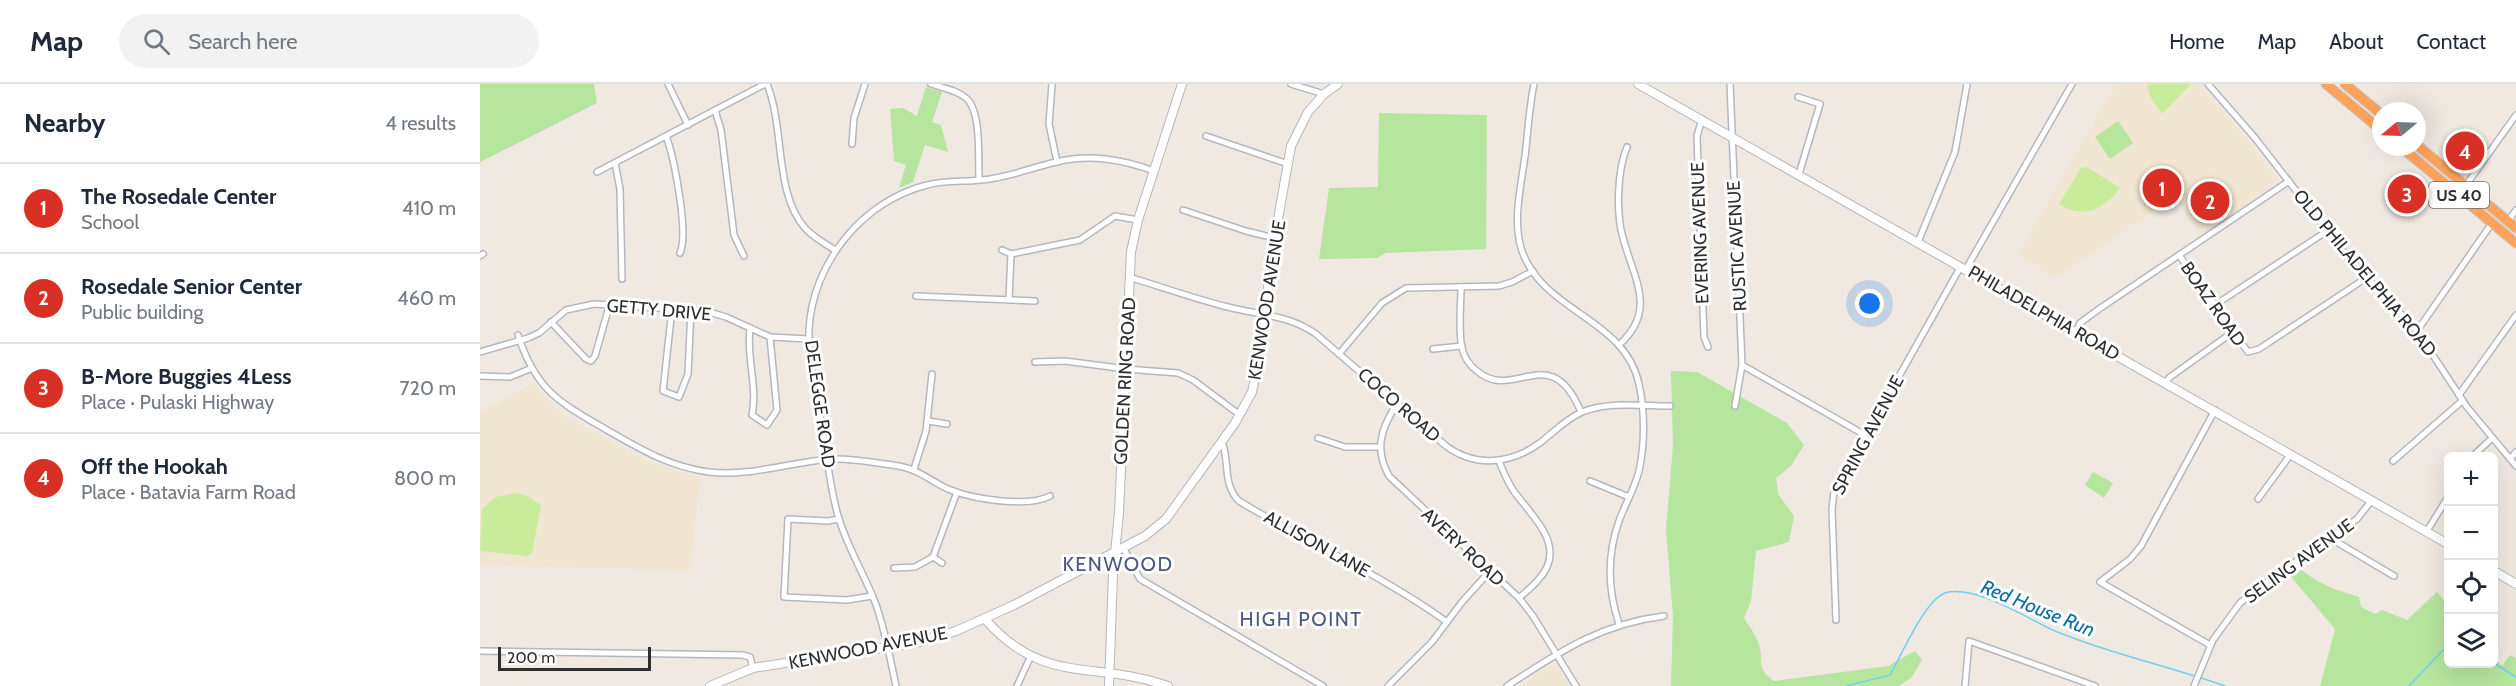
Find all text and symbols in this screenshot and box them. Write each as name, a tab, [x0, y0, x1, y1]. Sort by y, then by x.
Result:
search box	[119, 14, 539, 68]
text: Map	[30, 24, 83, 58]
icon: search	[140, 25, 173, 58]
text: Search here	[188, 28, 297, 55]
text: Home	[2169, 29, 2225, 54]
text: Map	[2258, 29, 2296, 54]
text: About	[2329, 29, 2383, 54]
text: Contact	[2416, 29, 2486, 54]
north arrow	[2372, 102, 2426, 156]
text: Nearby	[24, 107, 105, 139]
text: 4 results	[385, 111, 456, 135]
pin: 4	[2446, 128, 2484, 174]
street label: EVERING AVENUE	[1687, 162, 1713, 304]
pin: 1	[2142, 166, 2182, 210]
pin: 3	[2388, 172, 2426, 216]
pin: 2	[2190, 178, 2230, 224]
street label: RUSTIC AVENUE	[1723, 180, 1751, 312]
road number: US 40	[2429, 182, 2489, 208]
text: The Rosedale Center	[81, 183, 276, 210]
street label: OLD PHILADELPHIA ROAD	[2289, 185, 2441, 361]
text: 1	[40, 196, 47, 220]
text: 410 m	[402, 196, 456, 220]
text: School	[81, 210, 139, 234]
street label: KENWOOD AVENUE	[1244, 219, 1290, 381]
street label: BOAZ ROAD	[2176, 258, 2250, 350]
street label: PHILADELPHIA ROAD	[1964, 261, 2124, 365]
text: Rosedale Senior Center	[81, 273, 302, 300]
text: 2	[38, 286, 49, 310]
text: 460 m	[397, 286, 456, 310]
your location	[1855, 289, 1884, 318]
street label: GETTY DRIVE	[606, 294, 712, 326]
street label: GOLDEN RING ROAD	[1110, 297, 1140, 465]
text: Public building	[81, 300, 203, 324]
street label: DELEGGE ROAD	[800, 339, 840, 469]
text: B-More Buggies 4Less	[81, 363, 292, 390]
street label: COCO ROAD	[1353, 363, 1445, 447]
street label: SPRING AVENUE	[1827, 372, 1909, 498]
text: 3	[38, 376, 49, 400]
text: 720 m	[399, 376, 456, 400]
text: Place · Pulaski Highway	[81, 390, 274, 414]
map controls	[2444, 452, 2498, 668]
button: +	[2444, 452, 2498, 506]
text: Off the Hookah	[81, 453, 228, 480]
text: 4	[37, 466, 50, 490]
text: 800 m	[394, 466, 456, 490]
text: Place · Batavia Farm Road	[81, 480, 296, 504]
street label: AVERY ROAD	[1417, 503, 1509, 591]
street label: ALLISON LANE	[1260, 506, 1374, 582]
button: −	[2444, 506, 2498, 560]
street label: SELING AVENUE	[2240, 514, 2358, 608]
district label: KENWOOD	[1062, 552, 1174, 576]
button: locate	[2444, 560, 2498, 614]
water label: Red House Run	[1978, 574, 2098, 642]
district label: HIGH POINT	[1240, 607, 1362, 631]
button: layers	[2444, 614, 2498, 668]
street label: KENWOOD AVENUE	[787, 622, 949, 674]
scale bar	[498, 644, 651, 672]
text: 200 m	[507, 648, 555, 667]

